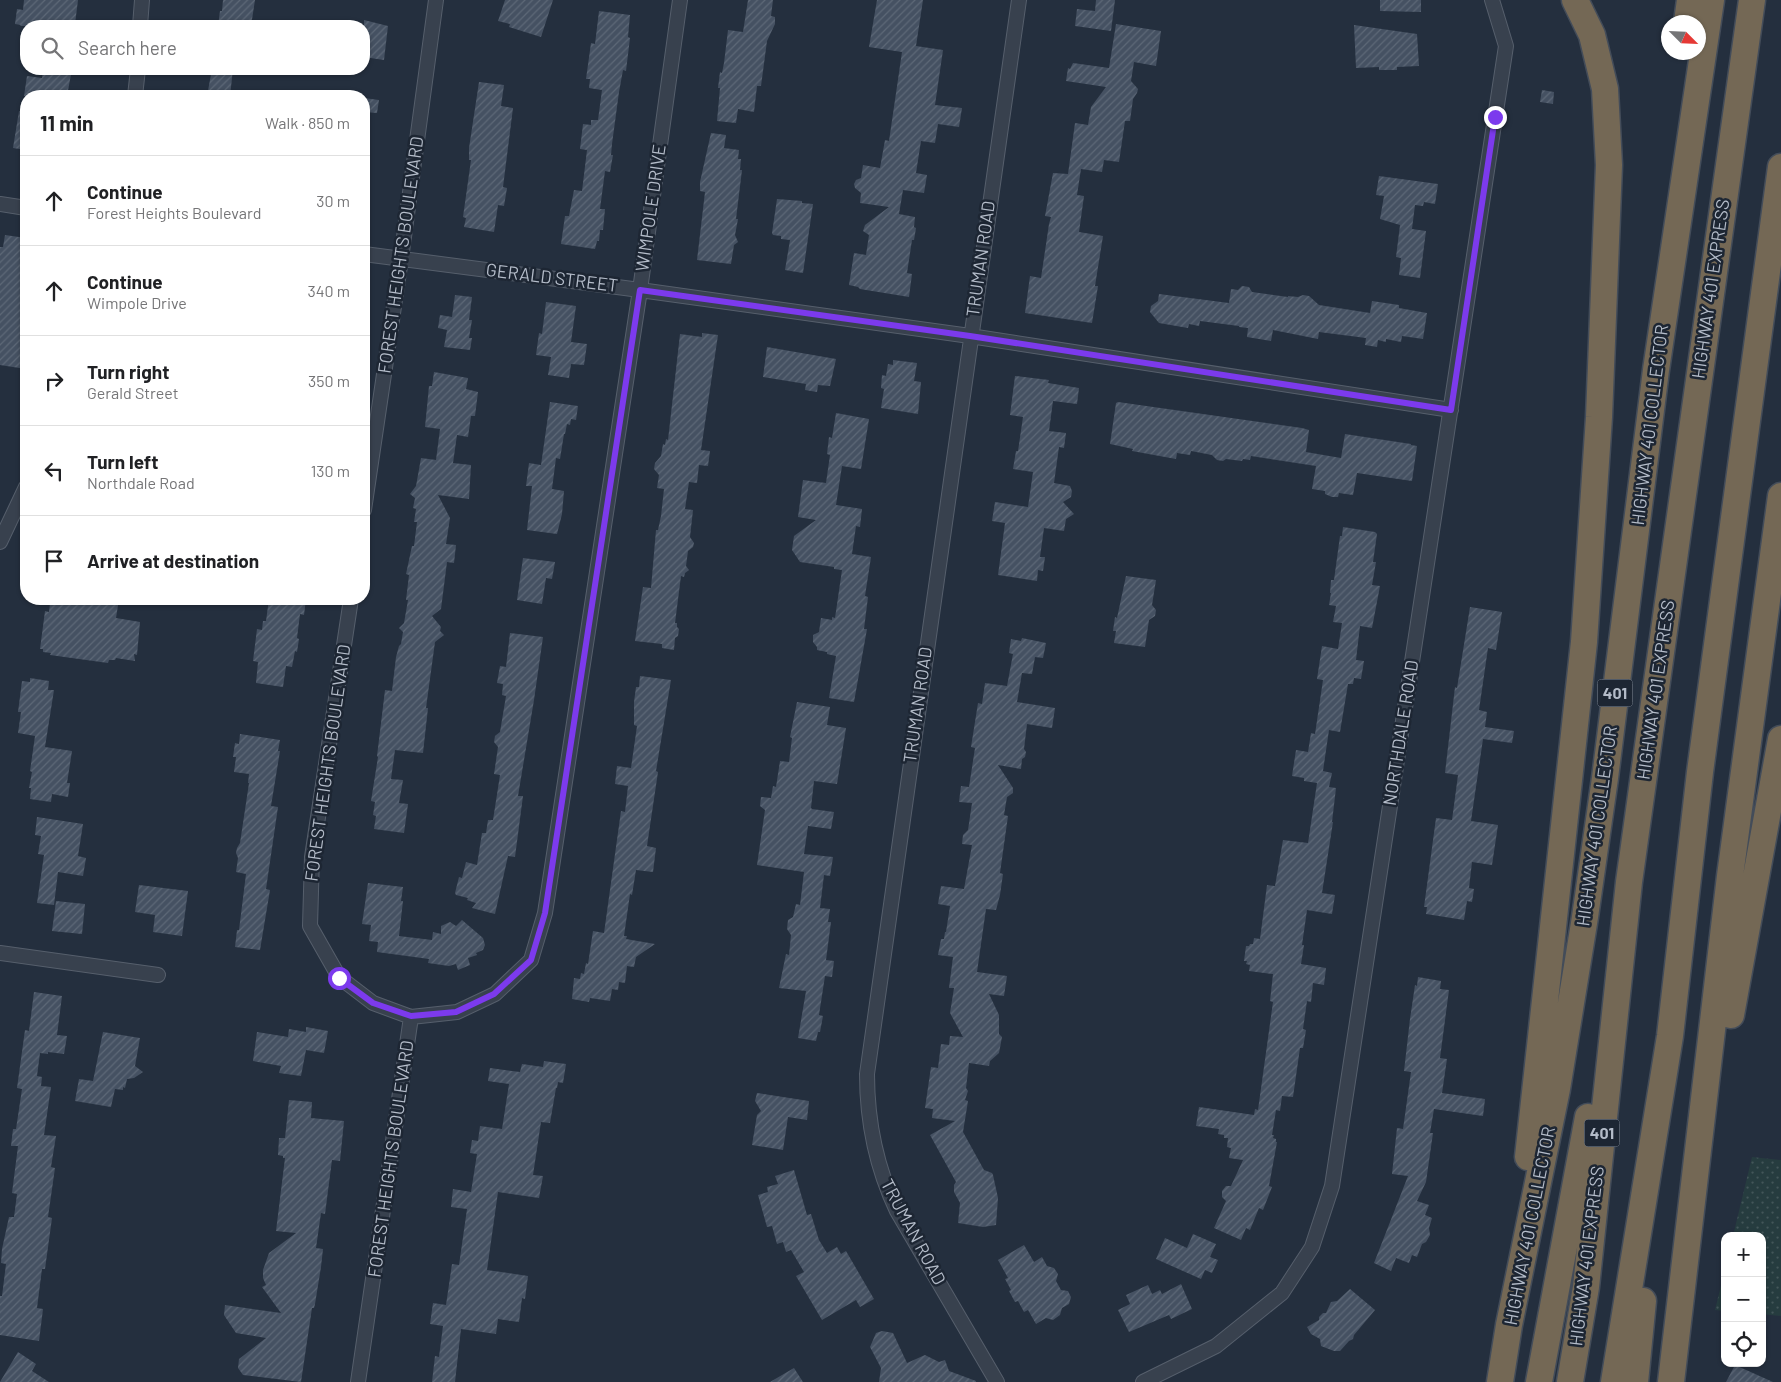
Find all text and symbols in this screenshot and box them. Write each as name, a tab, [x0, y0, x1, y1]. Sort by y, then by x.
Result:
north arrow	[1661, 15, 1706, 60]
search box	[20, 20, 370, 75]
icon: search	[38, 34, 66, 62]
text: Search here	[78, 36, 177, 59]
route end	[1484, 106, 1507, 129]
text: 11 min	[40, 110, 94, 135]
text: Walk · 850 m	[265, 113, 350, 132]
street label: FOREST HEIGHTS BOULEVARD	[372, 135, 428, 375]
street label: WIMPOLE DRIVE	[630, 143, 670, 273]
text: Continue	[87, 180, 163, 203]
icon: ahead	[40, 187, 68, 215]
text: 30 m	[316, 191, 350, 210]
street label: HIGHWAY 401 EXPRESS	[1687, 198, 1734, 380]
street label: TRUMAN ROAD	[961, 200, 999, 318]
text: Forest Heights Boulevard	[87, 203, 261, 222]
street label: GERALD STREET	[485, 258, 619, 296]
text: Continue	[87, 270, 163, 293]
icon: ahead	[40, 277, 68, 305]
text: 340 m	[307, 281, 350, 300]
text: Wimpole Drive	[87, 293, 187, 312]
street label: HIGHWAY 401 COLLECTOR	[1626, 323, 1672, 527]
text: Turn right	[87, 360, 169, 383]
icon: right	[40, 367, 68, 395]
text: 350 m	[308, 371, 350, 390]
text: Gerald Street	[87, 383, 179, 402]
text: Turn left	[87, 450, 158, 473]
icon: left	[40, 457, 68, 485]
text: 130 m	[311, 461, 350, 480]
text: Northdale Road	[87, 473, 195, 492]
icon: arrive	[40, 547, 68, 575]
text: Arrive at destination	[87, 549, 259, 572]
street label: HIGHWAY 401 EXPRESS	[1632, 599, 1679, 781]
street label: FOREST HEIGHTS BOULEVARD	[299, 643, 355, 883]
street label: TRUMAN ROAD	[898, 646, 936, 764]
street label: NORTHDALE ROAD	[1378, 659, 1422, 807]
road number: 401	[1598, 680, 1632, 706]
street label: HIGHWAY 401 COLLECTOR	[1571, 724, 1621, 927]
route start	[328, 967, 351, 990]
street label: FOREST HEIGHTS BOULEVARD	[362, 1039, 418, 1279]
road number: 401	[1584, 1120, 1620, 1146]
street label: HIGHWAY 401 COLLECTOR	[1499, 1125, 1559, 1327]
street label: HIGHWAY 401 EXPRESS	[1564, 1165, 1608, 1347]
street label: TRUMAN ROAD	[877, 1175, 951, 1288]
map controls	[1721, 1232, 1766, 1367]
button: +	[1721, 1232, 1766, 1277]
button: −	[1721, 1277, 1766, 1322]
button: locate	[1721, 1322, 1766, 1367]

